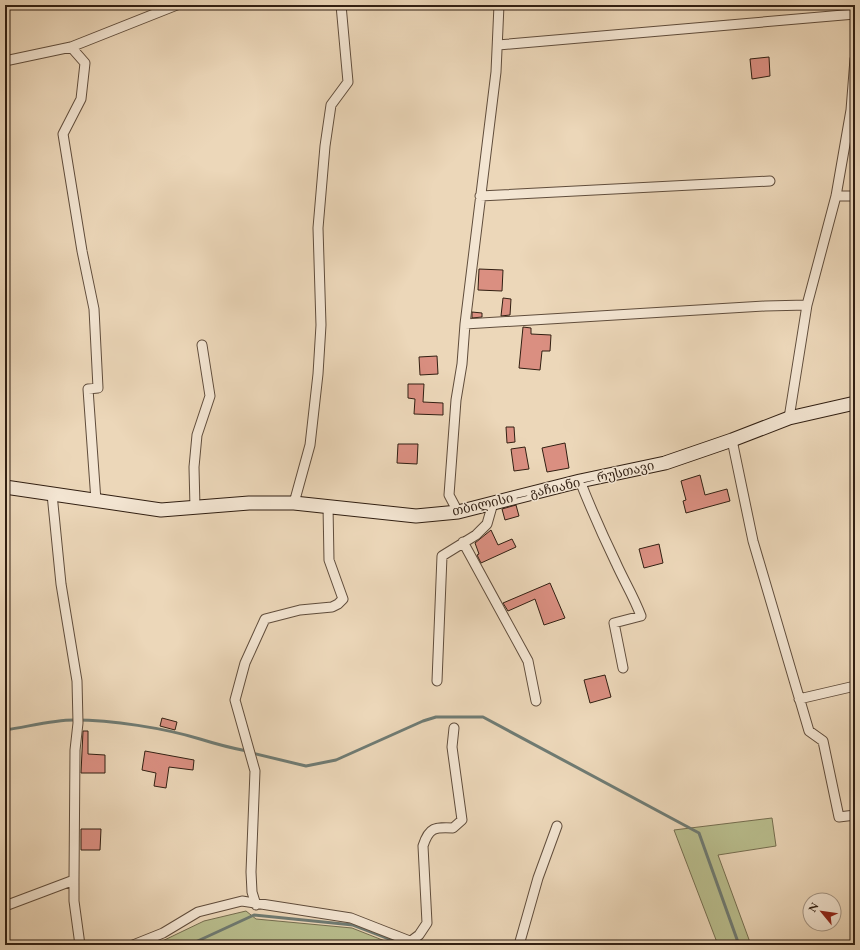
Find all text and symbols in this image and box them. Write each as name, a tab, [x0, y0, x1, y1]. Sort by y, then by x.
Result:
street label: თბილისი — გაჩიანი — რუსთავი	[450, 456, 656, 520]
north arrow	[802, 892, 842, 932]
text: N	[805, 900, 822, 914]

